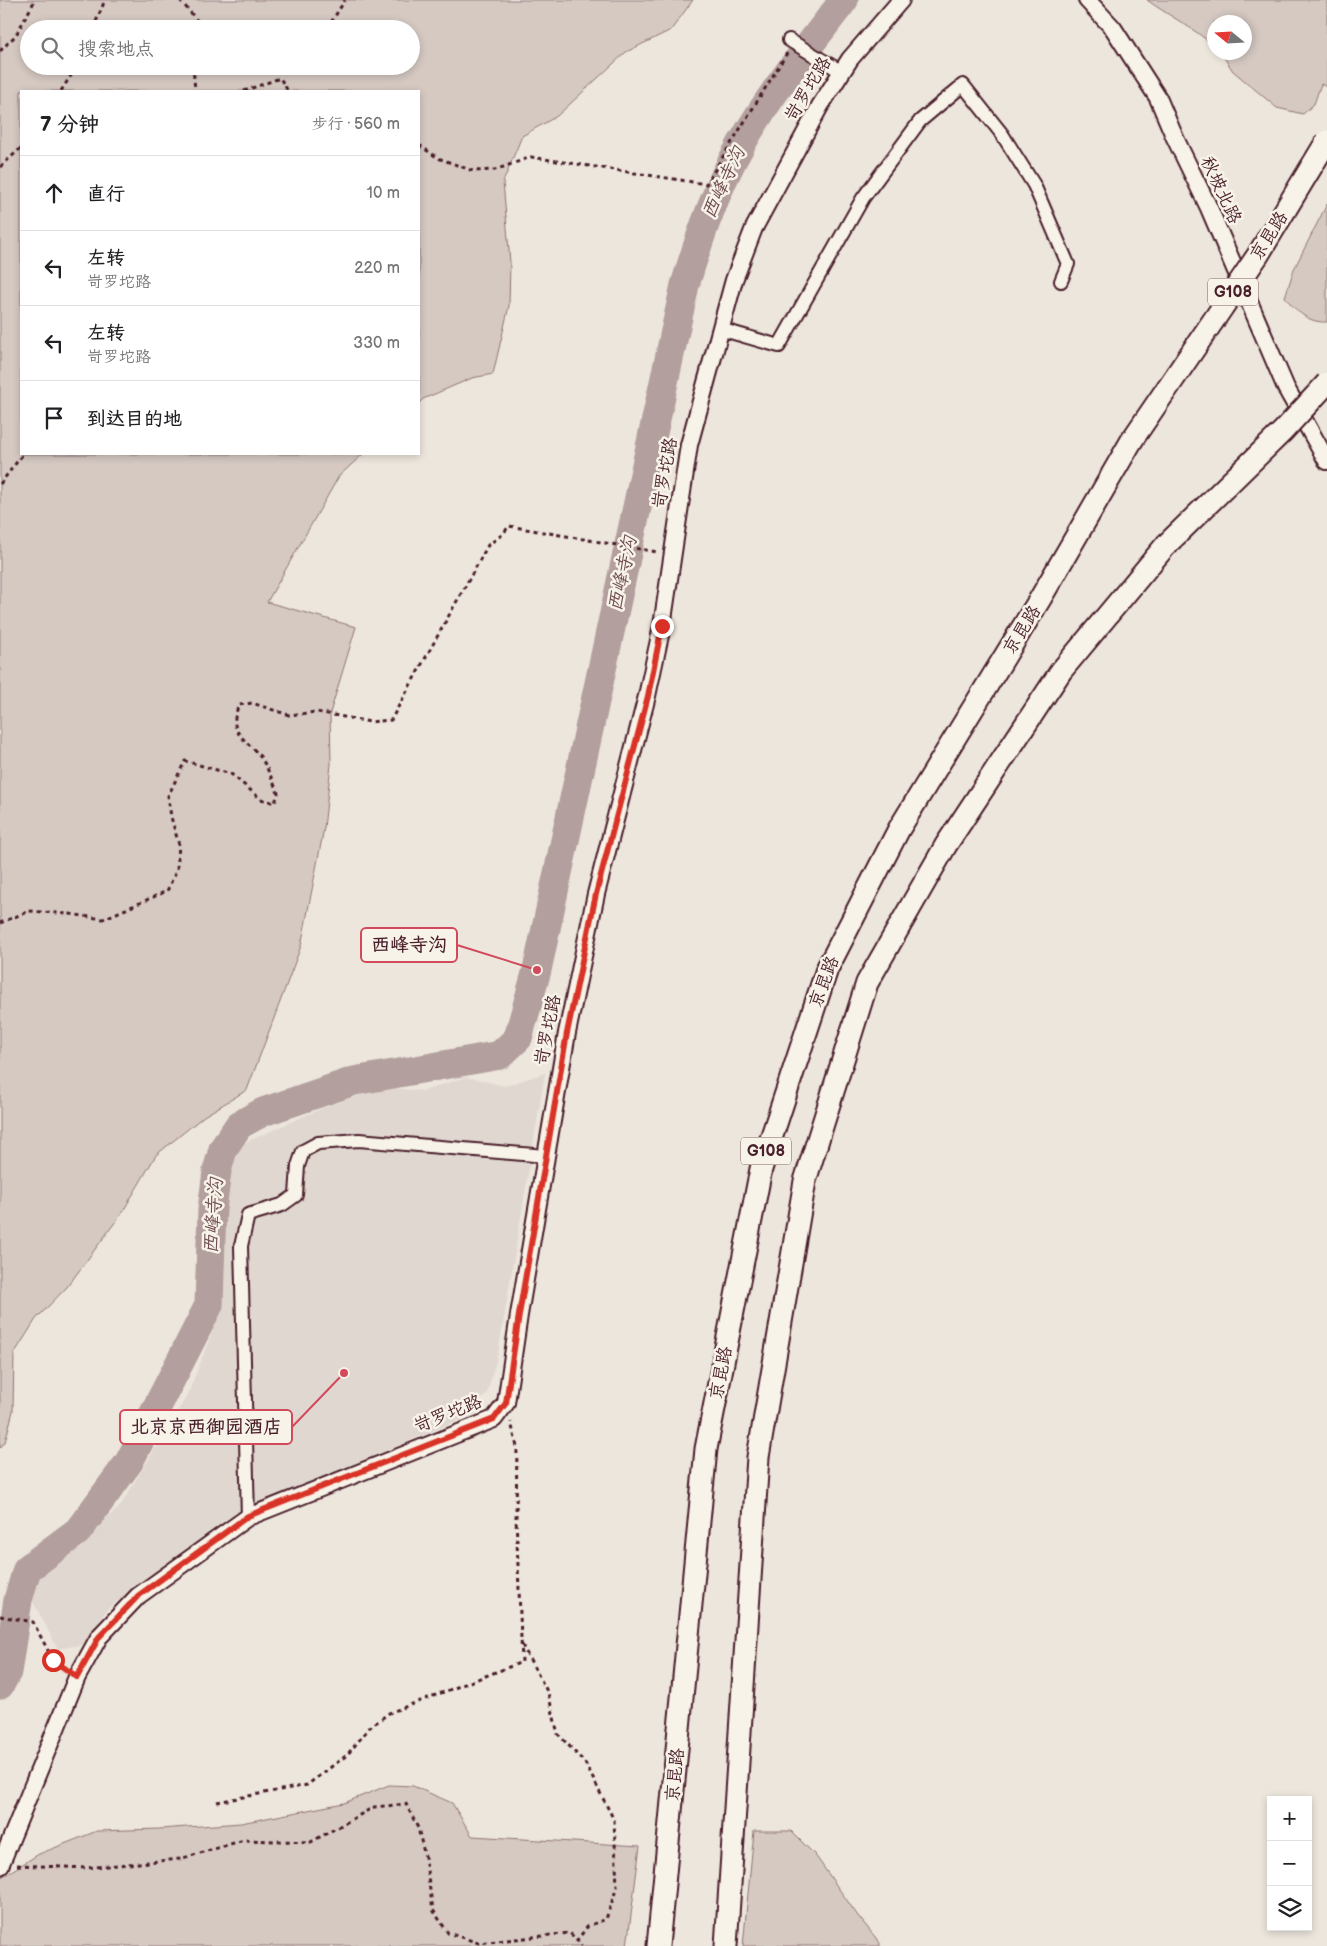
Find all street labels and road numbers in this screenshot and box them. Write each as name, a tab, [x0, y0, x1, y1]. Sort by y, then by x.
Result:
street label: 岢罗坨路	[780, 53, 836, 125]
street label: 秋坡北路	[1196, 153, 1246, 227]
street label: 京昆路	[1246, 208, 1292, 264]
road number: G108	[1208, 278, 1258, 306]
street label: 岢罗坨路	[648, 436, 682, 510]
street label: 京昆路	[999, 602, 1045, 658]
street label: 京昆路	[805, 953, 843, 1011]
street label: 岢罗坨路	[531, 993, 565, 1067]
road number: G108	[741, 1138, 791, 1164]
street label: 京昆路	[706, 1344, 736, 1402]
street label: 岢罗坨路	[411, 1391, 485, 1437]
street label: 京昆路	[662, 1747, 688, 1803]

